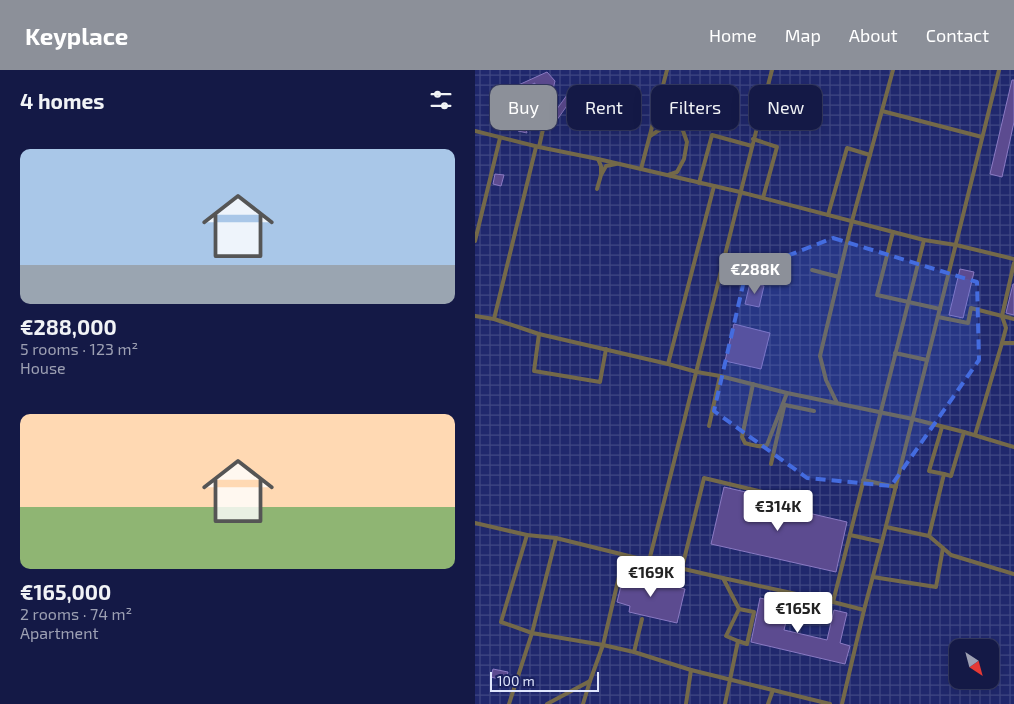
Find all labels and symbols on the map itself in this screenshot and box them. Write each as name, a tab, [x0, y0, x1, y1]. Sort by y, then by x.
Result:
pin: €288K	[720, 252, 790, 295]
pin: €314K	[743, 490, 813, 532]
pin: €169K	[616, 556, 686, 598]
pin: €165K	[763, 592, 833, 634]
north arrow	[949, 639, 999, 689]
scale bar	[490, 669, 599, 692]

